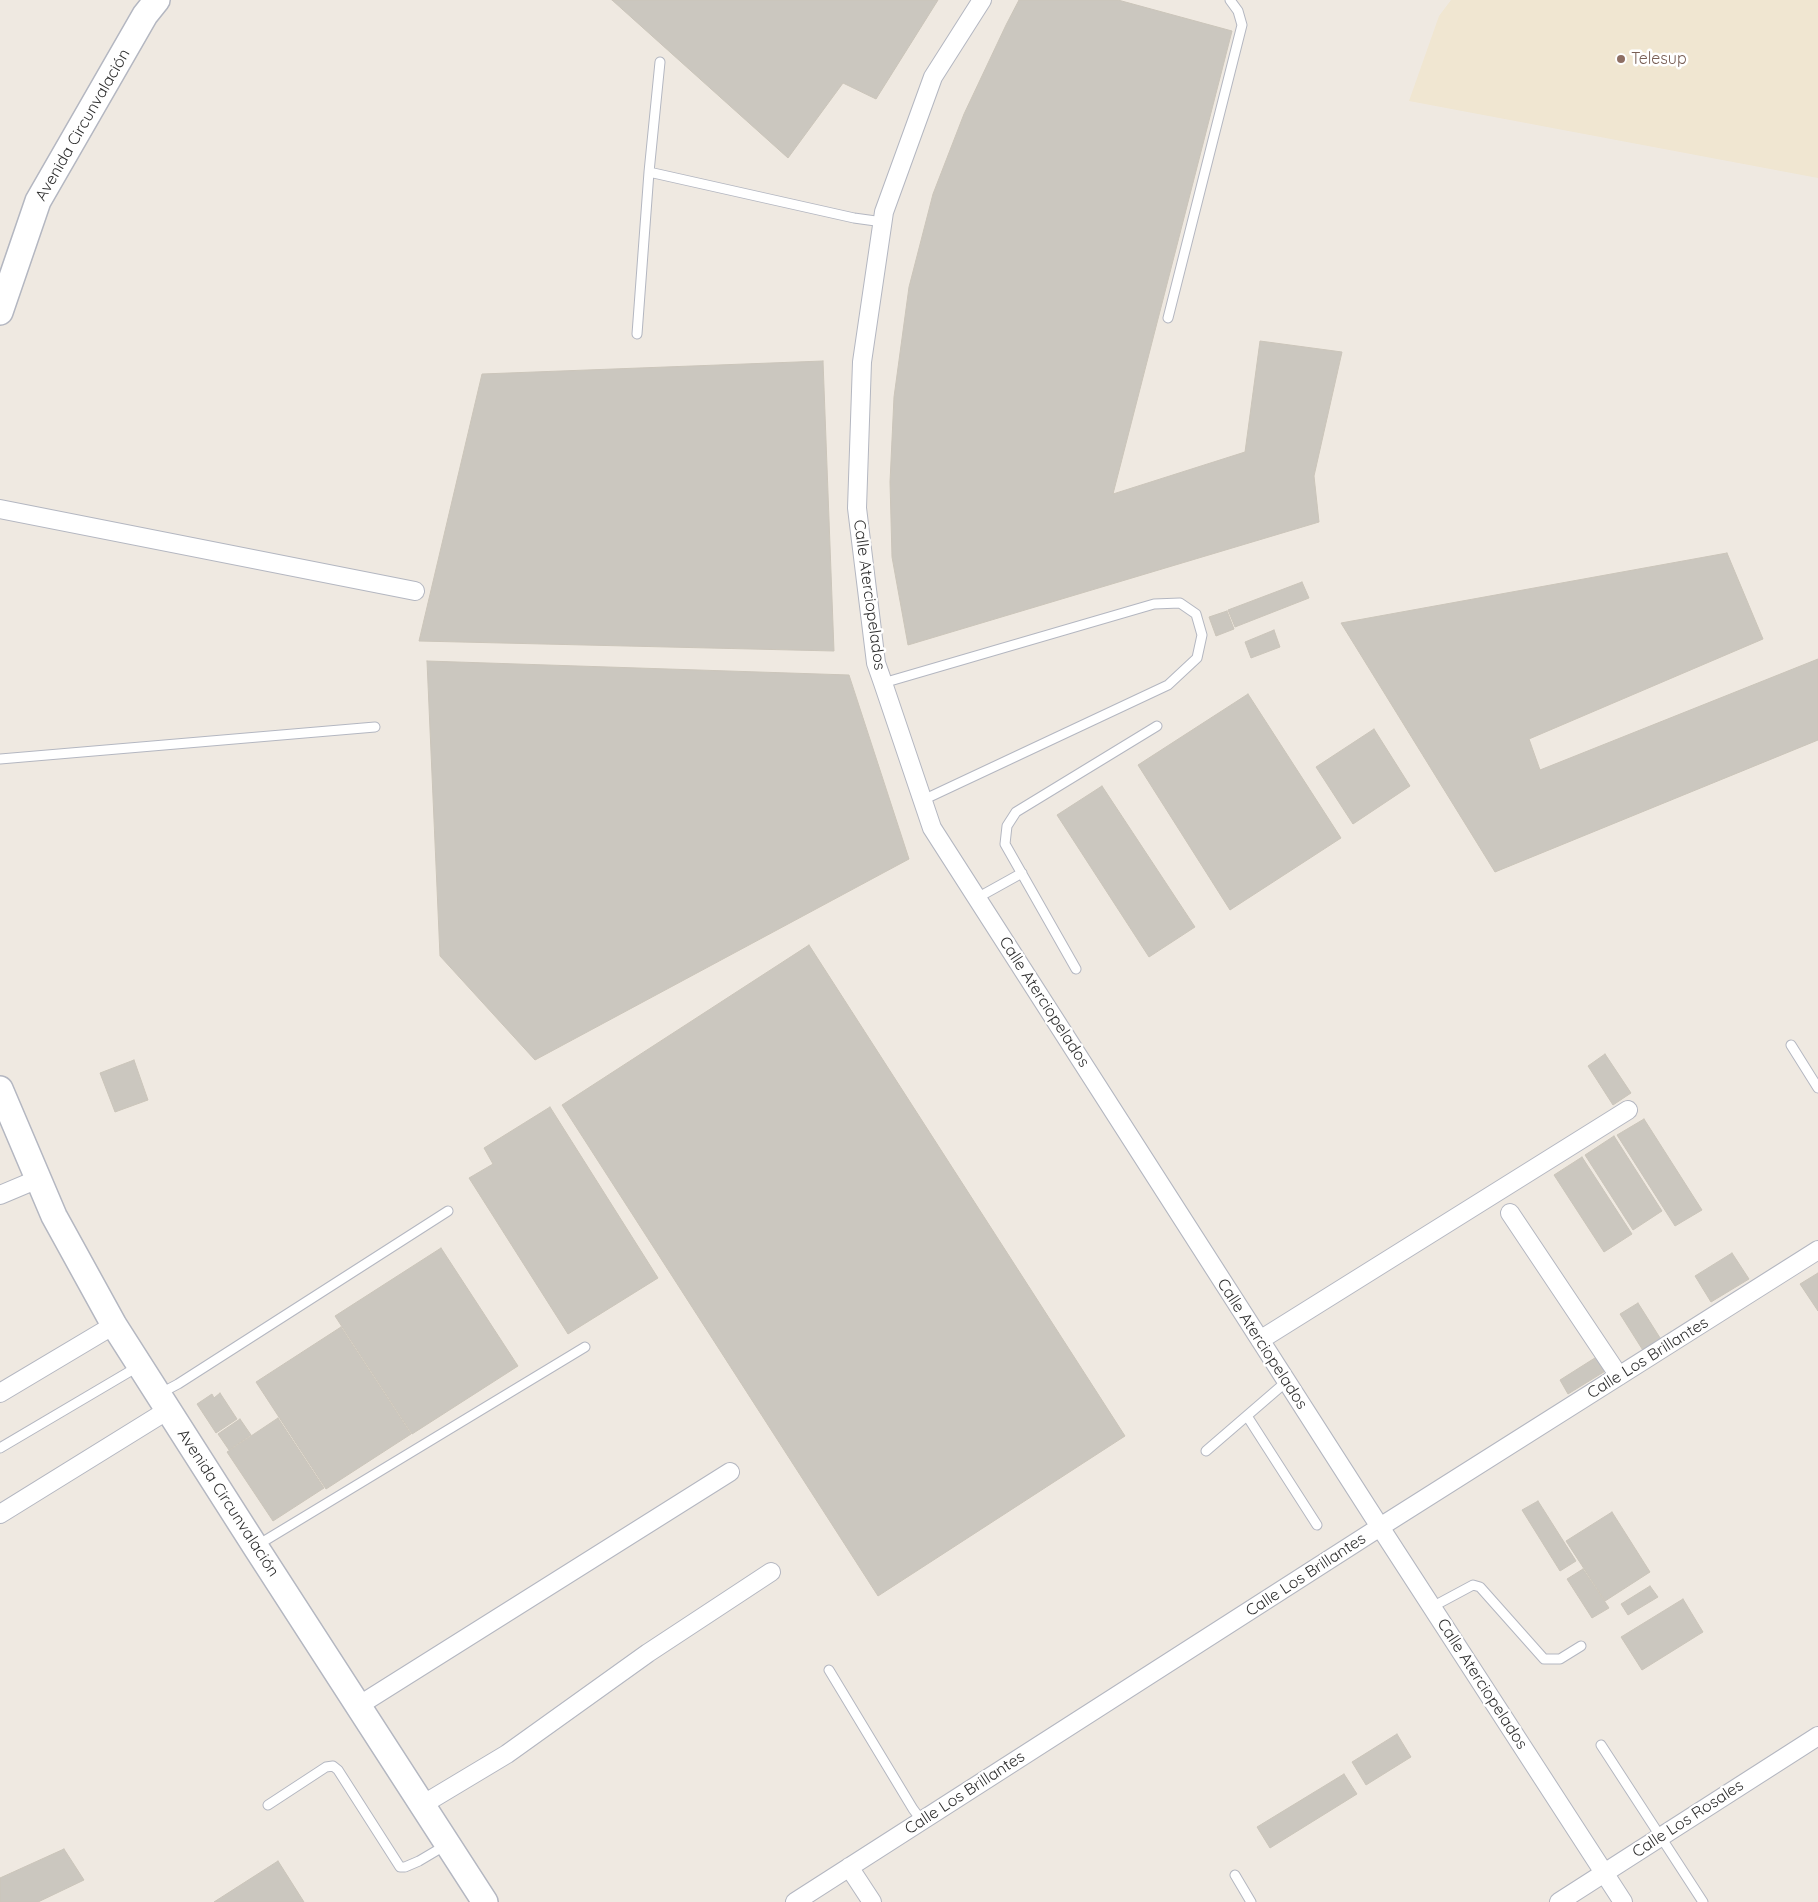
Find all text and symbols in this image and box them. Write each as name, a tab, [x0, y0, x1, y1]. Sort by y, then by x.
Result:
street label: Avenida Circunvalación	[32, 46, 134, 204]
place label: Telesup	[1631, 49, 1687, 69]
marker: Telesup	[1615, 53, 1627, 65]
street label: Calle Aterciopelados	[849, 519, 889, 671]
street label: Calle Aterciopelados	[995, 933, 1093, 1071]
street label: Calle Aterciopelados	[1213, 1275, 1311, 1413]
street label: Calle Los Brillantes	[1584, 1313, 1712, 1403]
street label: Avenida Circunvalación	[173, 1426, 283, 1580]
street label: Calle Los Brillantes	[1242, 1529, 1370, 1621]
street label: Calle Aterciopelados	[1433, 1615, 1531, 1753]
street label: Calle Los Brillantes	[901, 1747, 1029, 1839]
street label: Calle Los Rosales	[1629, 1776, 1747, 1862]

